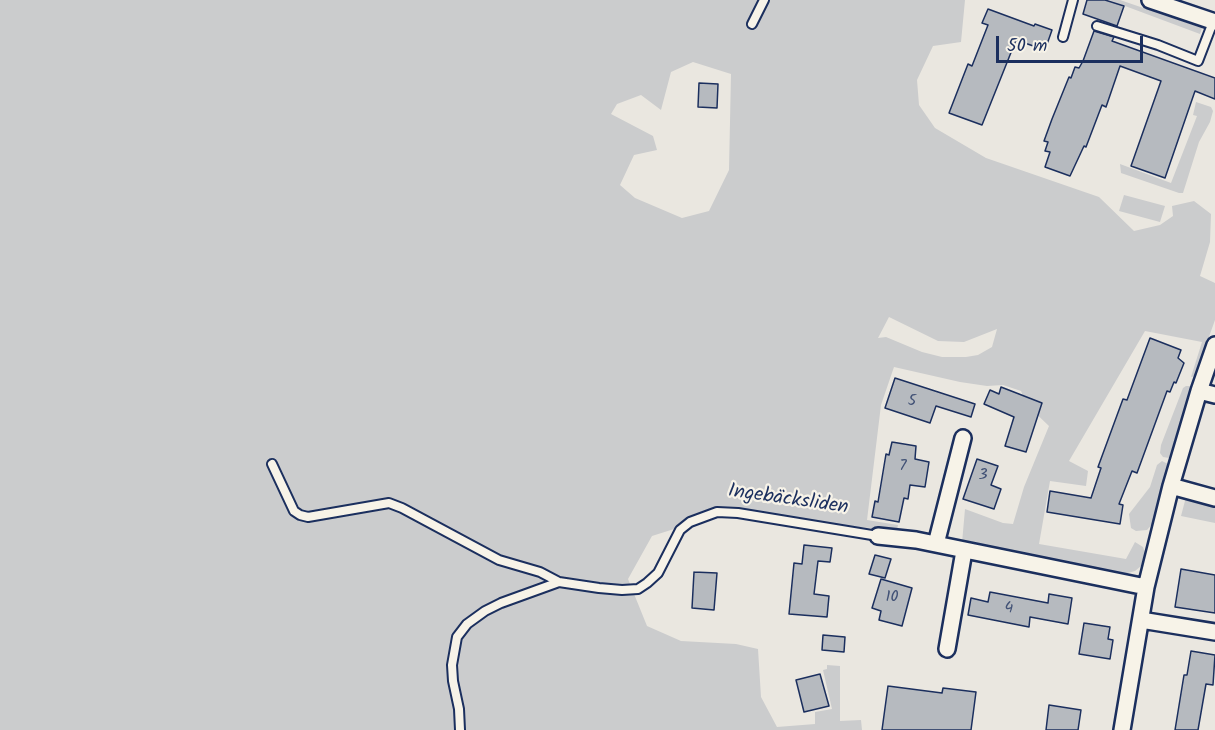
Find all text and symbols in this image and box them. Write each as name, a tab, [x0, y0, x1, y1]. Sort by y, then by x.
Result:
scale bar	[999, 24, 1146, 62]
text: 50 m	[1007, 32, 1047, 61]
house number: 5	[908, 392, 916, 412]
house number: 7	[899, 457, 907, 477]
house number: 3	[978, 466, 988, 486]
street label: Ingebäcksliden	[726, 481, 850, 521]
house number: 10	[885, 588, 899, 608]
house number: 4	[1005, 599, 1013, 619]

